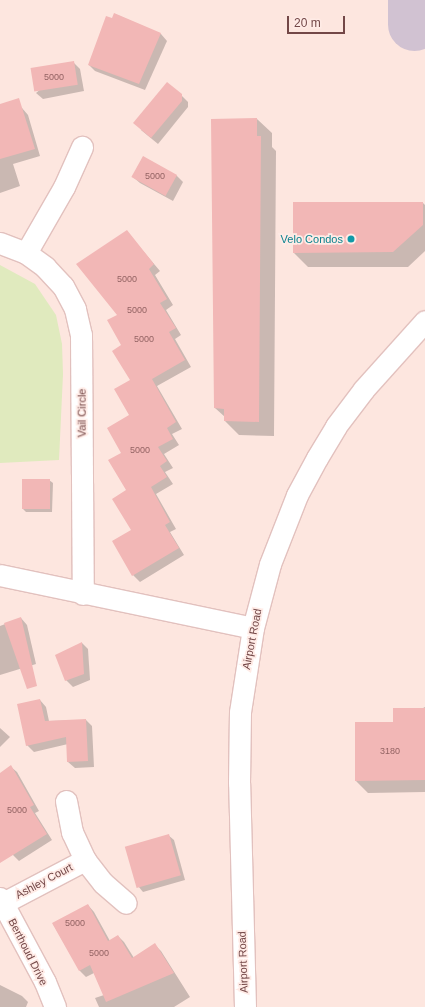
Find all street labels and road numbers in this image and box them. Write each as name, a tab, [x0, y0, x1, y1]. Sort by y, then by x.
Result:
street label: Vail Circle	[75, 389, 89, 437]
street label: Airport Road	[240, 607, 264, 671]
street label: Ashley Court	[13, 860, 75, 902]
street label: Berthoud Drive	[5, 916, 51, 988]
street label: Airport Road	[235, 931, 251, 993]

